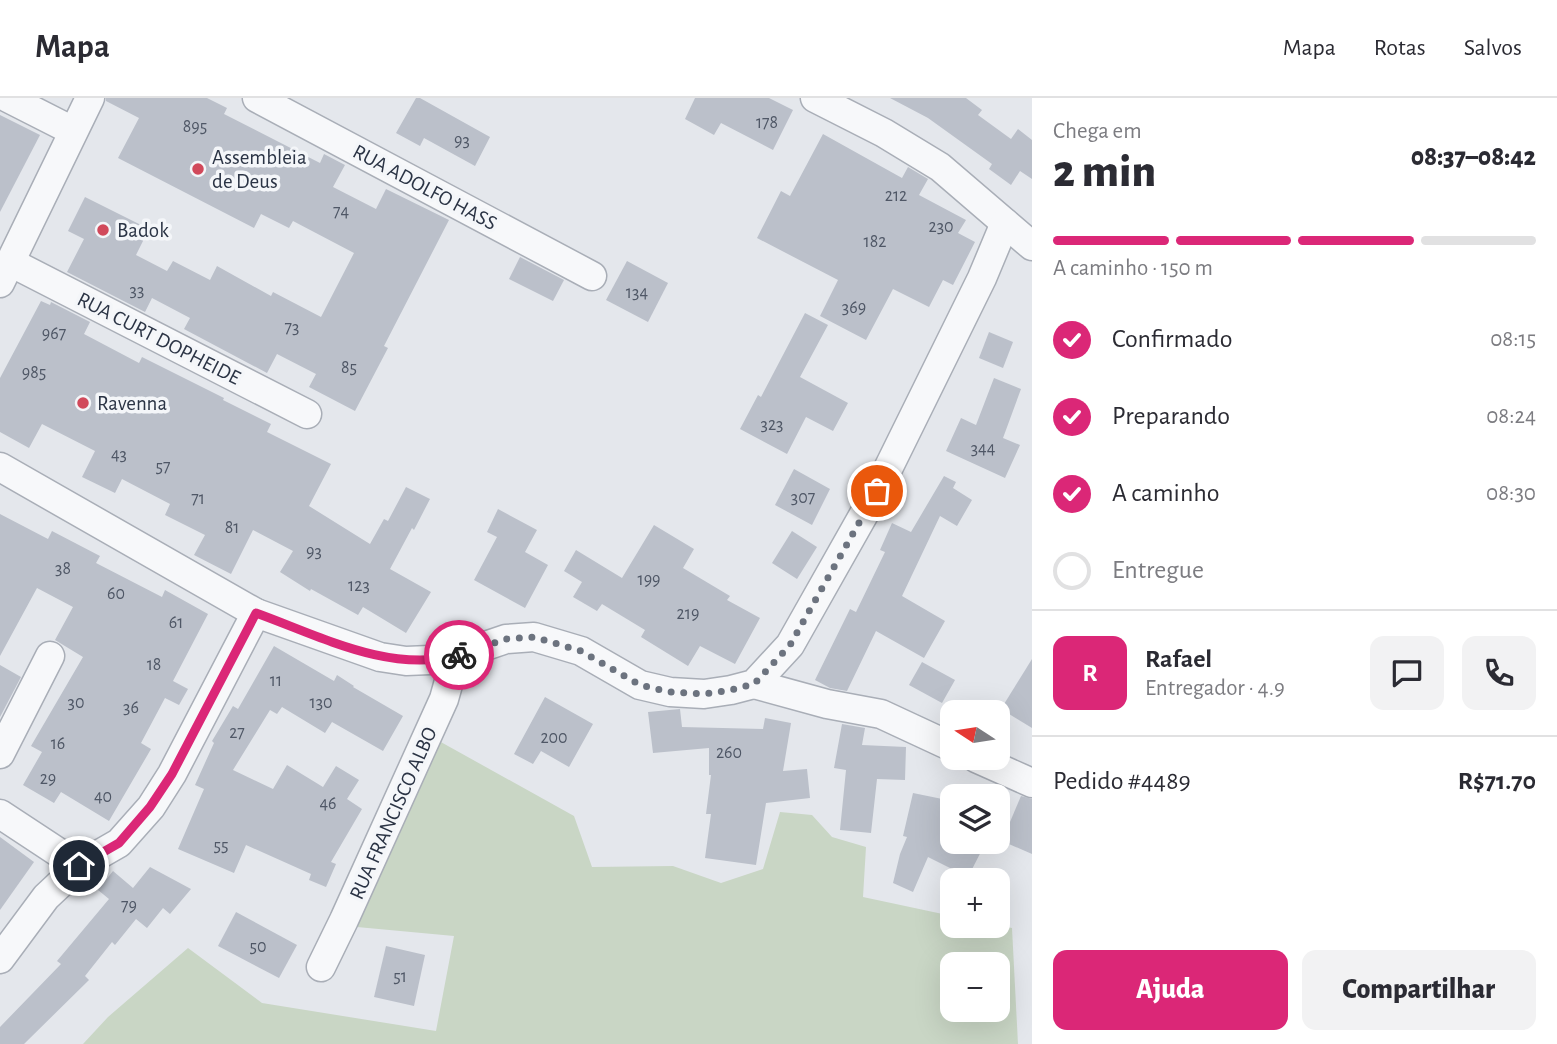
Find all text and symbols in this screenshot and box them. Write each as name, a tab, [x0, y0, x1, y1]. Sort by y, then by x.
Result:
text: Mapa	[35, 31, 110, 64]
text: Mapa	[1283, 36, 1336, 60]
text: Rotas	[1374, 36, 1426, 60]
text: Salvos	[1464, 36, 1522, 60]
house number: 178	[756, 114, 778, 132]
house number: 895	[183, 118, 207, 136]
text: Chega em	[1053, 120, 1142, 143]
house number: 93	[454, 132, 470, 150]
street label: RUA ADOLFO HASS	[349, 141, 500, 234]
text: 08:37–08:42	[1411, 144, 1536, 170]
place label: Assembleia de Deus	[212, 147, 307, 192]
text: 2 min	[1053, 149, 1156, 195]
marker: Assembleia de Deus	[190, 161, 206, 177]
house number: 212	[885, 187, 907, 205]
house number: 74	[333, 203, 349, 221]
house number: 230	[928, 218, 954, 236]
place label: Badok	[117, 220, 169, 241]
marker: Badok	[95, 222, 111, 238]
house number: 182	[864, 233, 886, 251]
text: A caminho · 150 m	[1053, 257, 1213, 280]
house number: 33	[130, 282, 144, 300]
house number: 134	[626, 284, 648, 302]
street label: RUA CURT DOPHEIDE	[74, 288, 244, 389]
house number: 369	[842, 299, 866, 317]
house number: 73	[285, 319, 299, 337]
icon: check	[1053, 321, 1091, 359]
house number: 967	[42, 325, 66, 343]
text: Confirmado	[1112, 326, 1233, 352]
text: 08:15	[1490, 328, 1536, 351]
house number: 85	[341, 359, 357, 377]
house number: 985	[22, 364, 46, 382]
place label: Ravenna	[97, 393, 167, 414]
marker: Ravenna	[75, 395, 91, 411]
icon: check	[1053, 398, 1091, 436]
text: Preparando	[1112, 403, 1230, 429]
text: 08:24	[1486, 405, 1536, 428]
house number: 323	[760, 416, 784, 434]
house number: 344	[971, 440, 996, 458]
house number: 43	[111, 446, 127, 464]
house number: 57	[155, 458, 171, 476]
pin	[847, 461, 907, 521]
icon: bag	[858, 472, 896, 510]
icon: check	[1053, 475, 1091, 513]
text: A caminho	[1112, 480, 1220, 506]
text: 08:30	[1486, 482, 1536, 505]
house number: 307	[791, 489, 815, 507]
house number: 71	[191, 490, 205, 508]
house number: 81	[225, 519, 239, 537]
house number: 93	[306, 543, 322, 561]
text: Entregue	[1112, 557, 1204, 583]
house number: 38	[55, 560, 71, 578]
house number: 199	[637, 571, 661, 589]
house number: 123	[348, 577, 370, 595]
house number: 60	[107, 585, 125, 603]
house number: 219	[677, 605, 699, 623]
house number: 61	[169, 614, 183, 632]
courier	[424, 620, 494, 690]
icon: bike	[440, 636, 478, 674]
button: chat	[1370, 636, 1444, 710]
button: phone	[1462, 636, 1536, 710]
text: Rafael	[1145, 646, 1212, 672]
house number: 18	[147, 656, 161, 674]
text: R	[1082, 660, 1098, 686]
house number: 11	[270, 672, 282, 690]
text: Entregador · 4.9	[1145, 677, 1285, 700]
house number: 30	[68, 694, 84, 712]
house number: 130	[309, 694, 333, 712]
house number: 36	[123, 699, 139, 717]
north arrow	[940, 700, 1010, 770]
map controls	[940, 700, 1010, 1022]
house number: 27	[229, 724, 245, 742]
street label: RUA FRANCISCO ALBO	[346, 724, 441, 903]
house number: 200	[540, 729, 568, 747]
house number: 16	[51, 735, 65, 753]
house number: 260	[716, 744, 742, 762]
text: Pedido #4489	[1053, 768, 1191, 794]
text: R$71.70	[1458, 768, 1536, 794]
house number: 29	[40, 770, 56, 788]
button: layers	[940, 784, 1010, 854]
house number: 40	[94, 788, 112, 806]
house number: 46	[319, 795, 337, 813]
pin	[49, 836, 109, 896]
house number: 55	[213, 837, 229, 855]
icon: home	[60, 847, 98, 885]
button: +	[940, 868, 1010, 938]
house number: 79	[121, 897, 137, 915]
house number: 50	[249, 938, 267, 956]
button: Ajuda	[1053, 950, 1288, 1030]
button: Compartilhar	[1302, 950, 1536, 1030]
button: −	[940, 952, 1010, 1022]
house number: 51	[393, 968, 407, 986]

